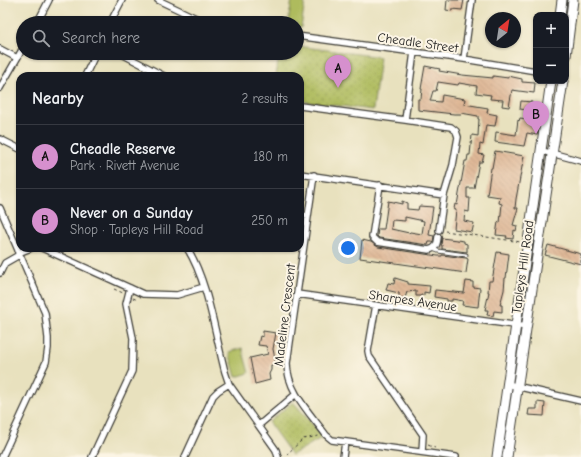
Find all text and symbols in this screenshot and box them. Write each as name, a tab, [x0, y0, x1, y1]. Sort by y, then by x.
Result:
north arrow	[485, 12, 521, 48]
map controls	[533, 12, 569, 84]
button: +	[533, 12, 569, 48]
search box	[16, 16, 304, 60]
icon: search	[30, 27, 52, 49]
text: Search here	[62, 29, 140, 47]
street label: Cheadle Street	[377, 29, 460, 56]
button: −	[533, 48, 569, 84]
pin: A	[325, 55, 351, 88]
text: Nearby	[32, 89, 83, 108]
text: 2 results	[241, 91, 288, 106]
pin: B	[523, 101, 549, 134]
text: Cheadle Reserve	[70, 140, 175, 158]
text: A	[41, 149, 49, 164]
text: 180 m	[253, 149, 288, 164]
text: Park · Rivett Avenue	[70, 158, 180, 173]
text: Never on a Sunday	[70, 204, 193, 222]
text: B	[41, 213, 49, 228]
text: 250 m	[251, 213, 288, 228]
street label: Tapleys Hill Road	[508, 219, 537, 315]
text: Shop · Tapleys Hill Road	[70, 222, 203, 237]
your location	[338, 238, 358, 258]
street label: Madeline Crescent	[271, 262, 298, 367]
street label: Sharpes Avenue	[368, 287, 458, 314]

